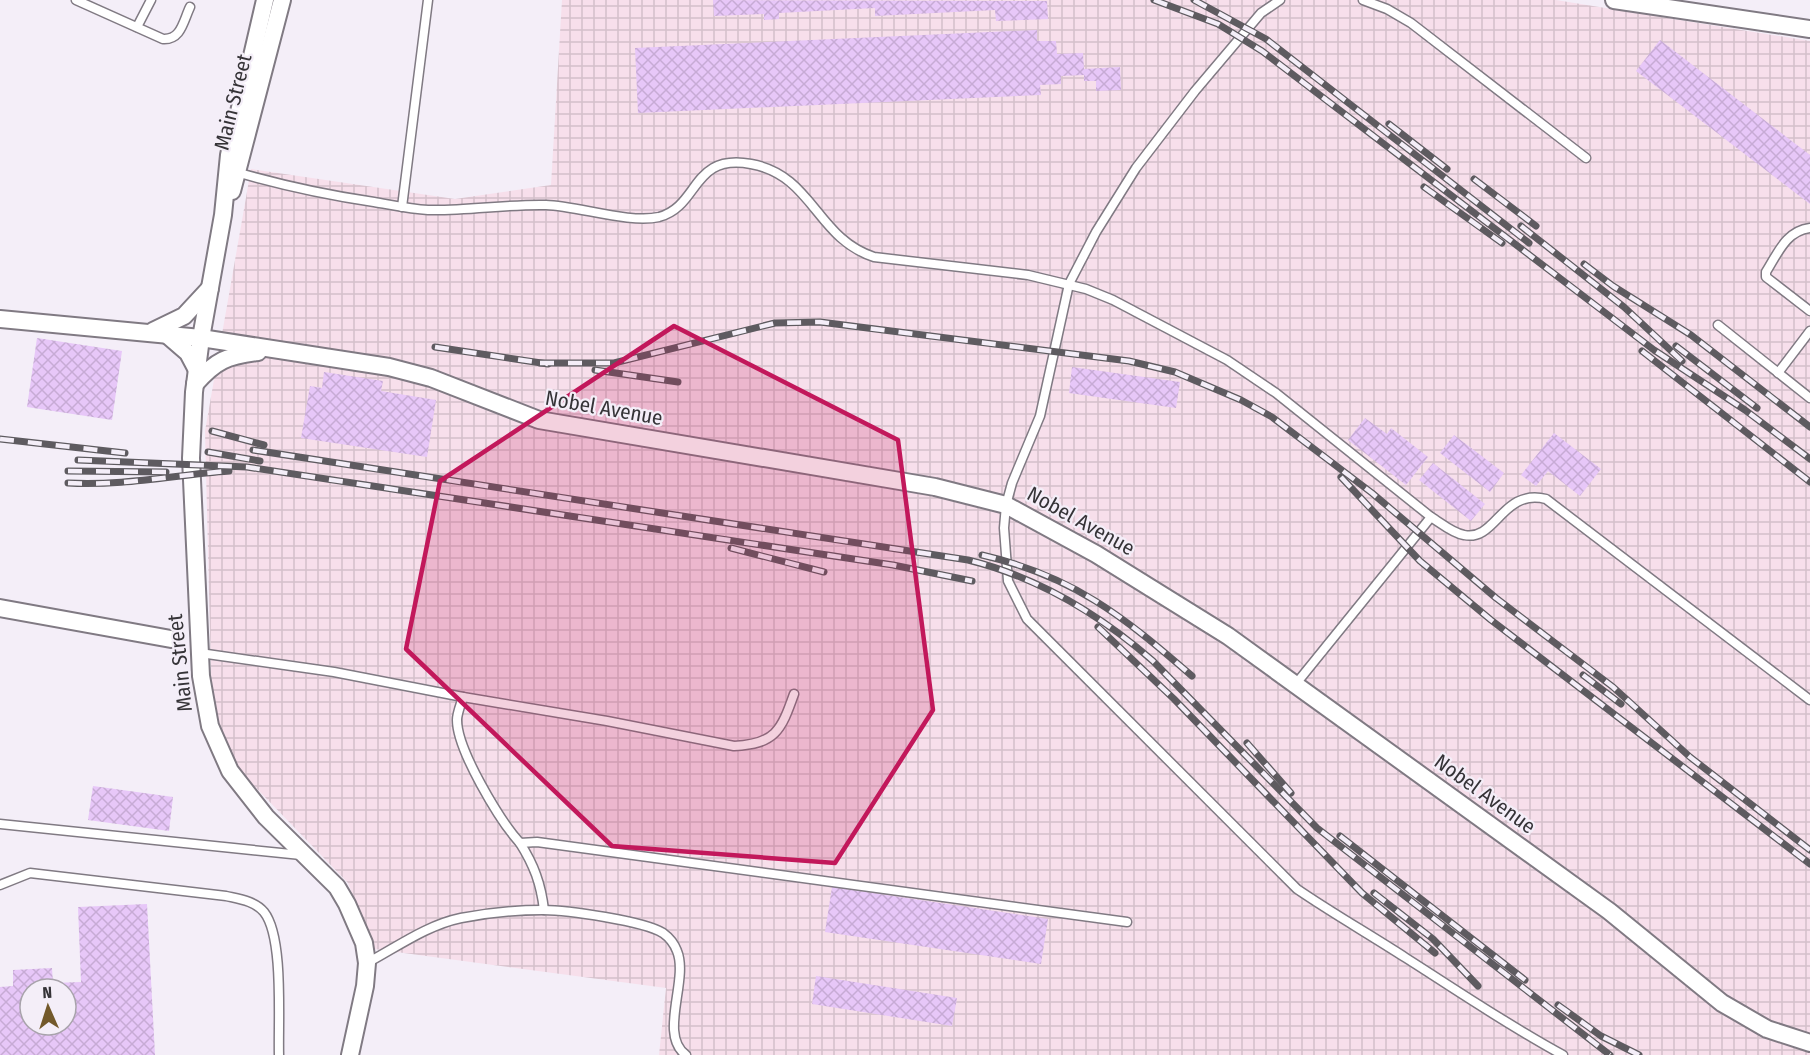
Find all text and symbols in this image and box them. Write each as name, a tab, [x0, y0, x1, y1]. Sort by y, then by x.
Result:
street label: Main Street	[209, 51, 258, 153]
street label: Nobel Avenue	[543, 385, 665, 431]
street label: Nobel Avenue	[1023, 481, 1139, 561]
street label: Main Street	[162, 613, 198, 713]
street label: Nobel Avenue	[1429, 749, 1541, 839]
north arrow	[18, 977, 78, 1037]
text: N	[42, 983, 53, 1002]

